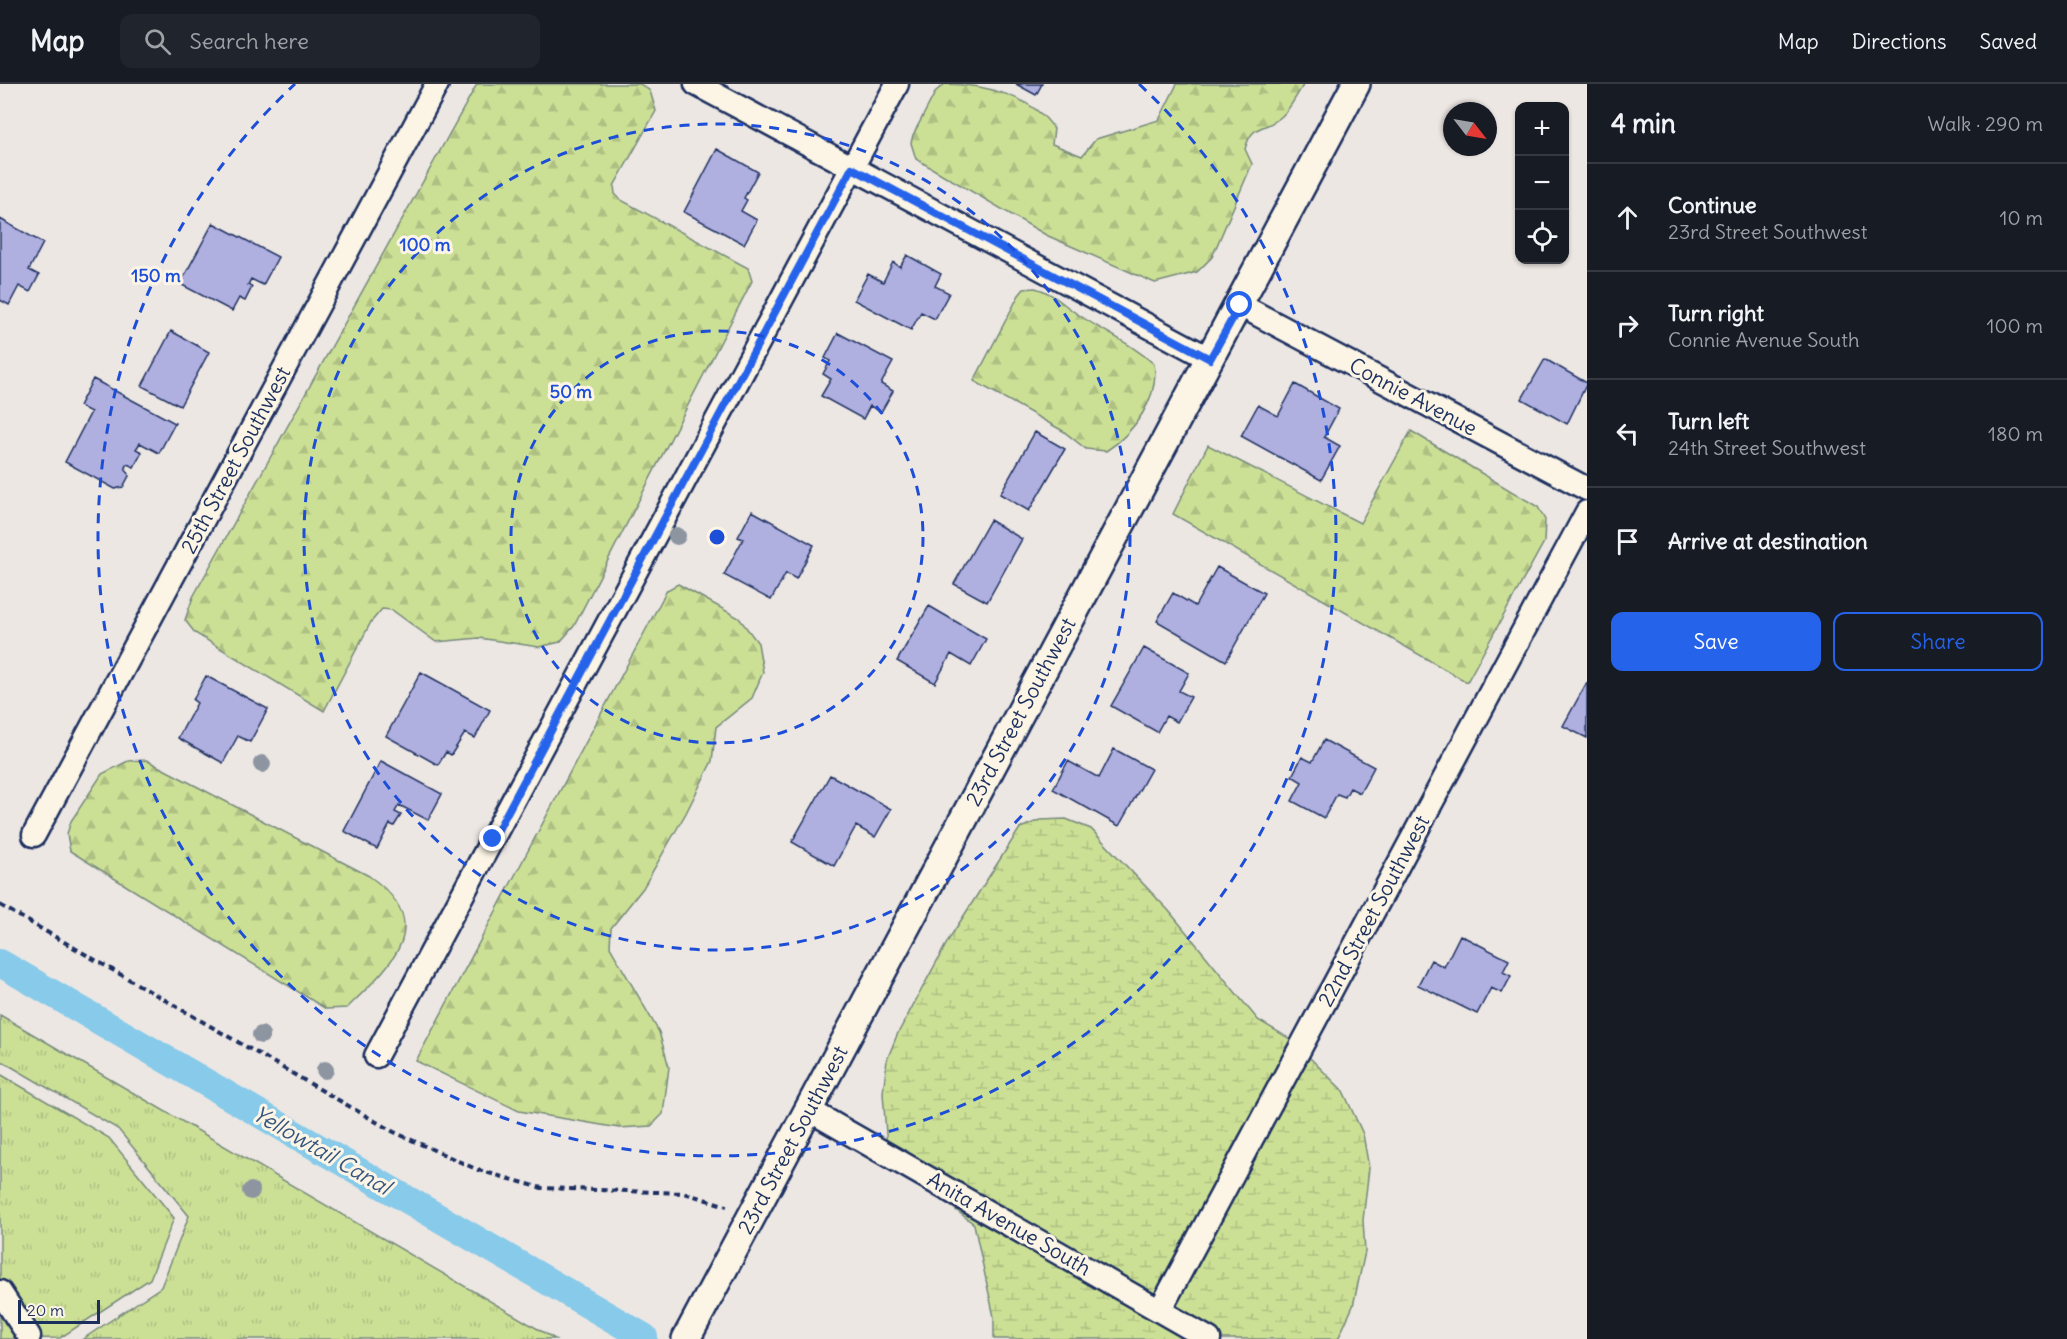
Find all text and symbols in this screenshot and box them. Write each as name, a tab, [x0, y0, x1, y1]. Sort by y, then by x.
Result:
search box	[120, 14, 540, 68]
text: Map	[30, 23, 84, 59]
icon: search	[141, 25, 174, 58]
text: Search here	[189, 27, 309, 55]
text: Map	[1778, 28, 1819, 55]
text: Directions	[1852, 28, 1946, 55]
text: Saved	[1979, 28, 2037, 55]
north arrow	[1443, 102, 1497, 156]
map controls	[1515, 102, 1569, 264]
button: +	[1515, 102, 1569, 156]
text: 4 min	[1611, 107, 1676, 140]
text: Walk · 290 m	[1928, 111, 2043, 136]
button: −	[1515, 156, 1569, 210]
text: Continue	[1668, 191, 1757, 219]
icon: ahead	[1611, 201, 1644, 234]
text: 10 m	[2000, 205, 2043, 230]
button: locate	[1515, 210, 1569, 264]
text: 23rd Street Southwest	[1668, 219, 1867, 244]
text: 100 m	[400, 233, 451, 256]
text: 150 m	[131, 264, 181, 287]
route start	[1226, 291, 1252, 317]
text: Turn right	[1668, 299, 1764, 327]
icon: right	[1611, 309, 1644, 342]
text: 100 m	[1986, 313, 2043, 338]
text: Connie Avenue South	[1668, 327, 1860, 352]
street label: Connie Avenue	[1345, 352, 1482, 442]
street label: 25th Street Southwest	[175, 362, 296, 558]
text: 50 m	[550, 380, 592, 403]
text: Turn left	[1668, 407, 1749, 435]
icon: left	[1611, 417, 1644, 450]
text: 180 m	[1988, 421, 2043, 446]
text: 24th Street Southwest	[1668, 435, 1866, 460]
icon: arrive	[1611, 525, 1644, 558]
centre of rings	[707, 527, 727, 547]
text: Arrive at destination	[1668, 527, 1868, 555]
button: Save	[1611, 612, 1821, 671]
button: Share	[1833, 612, 2043, 671]
street label: 23rd Street Southwest	[959, 613, 1082, 811]
street label: 22nd Street Southwest	[1312, 810, 1435, 1011]
route end	[479, 825, 505, 851]
street label: 23rd Street Southwest	[731, 1041, 854, 1239]
water label: Yellowtail Canal	[248, 1099, 398, 1202]
street label: Anita Avenue South	[923, 1166, 1096, 1281]
scale bar	[18, 1297, 100, 1324]
text: 20 m	[27, 1300, 64, 1320]

